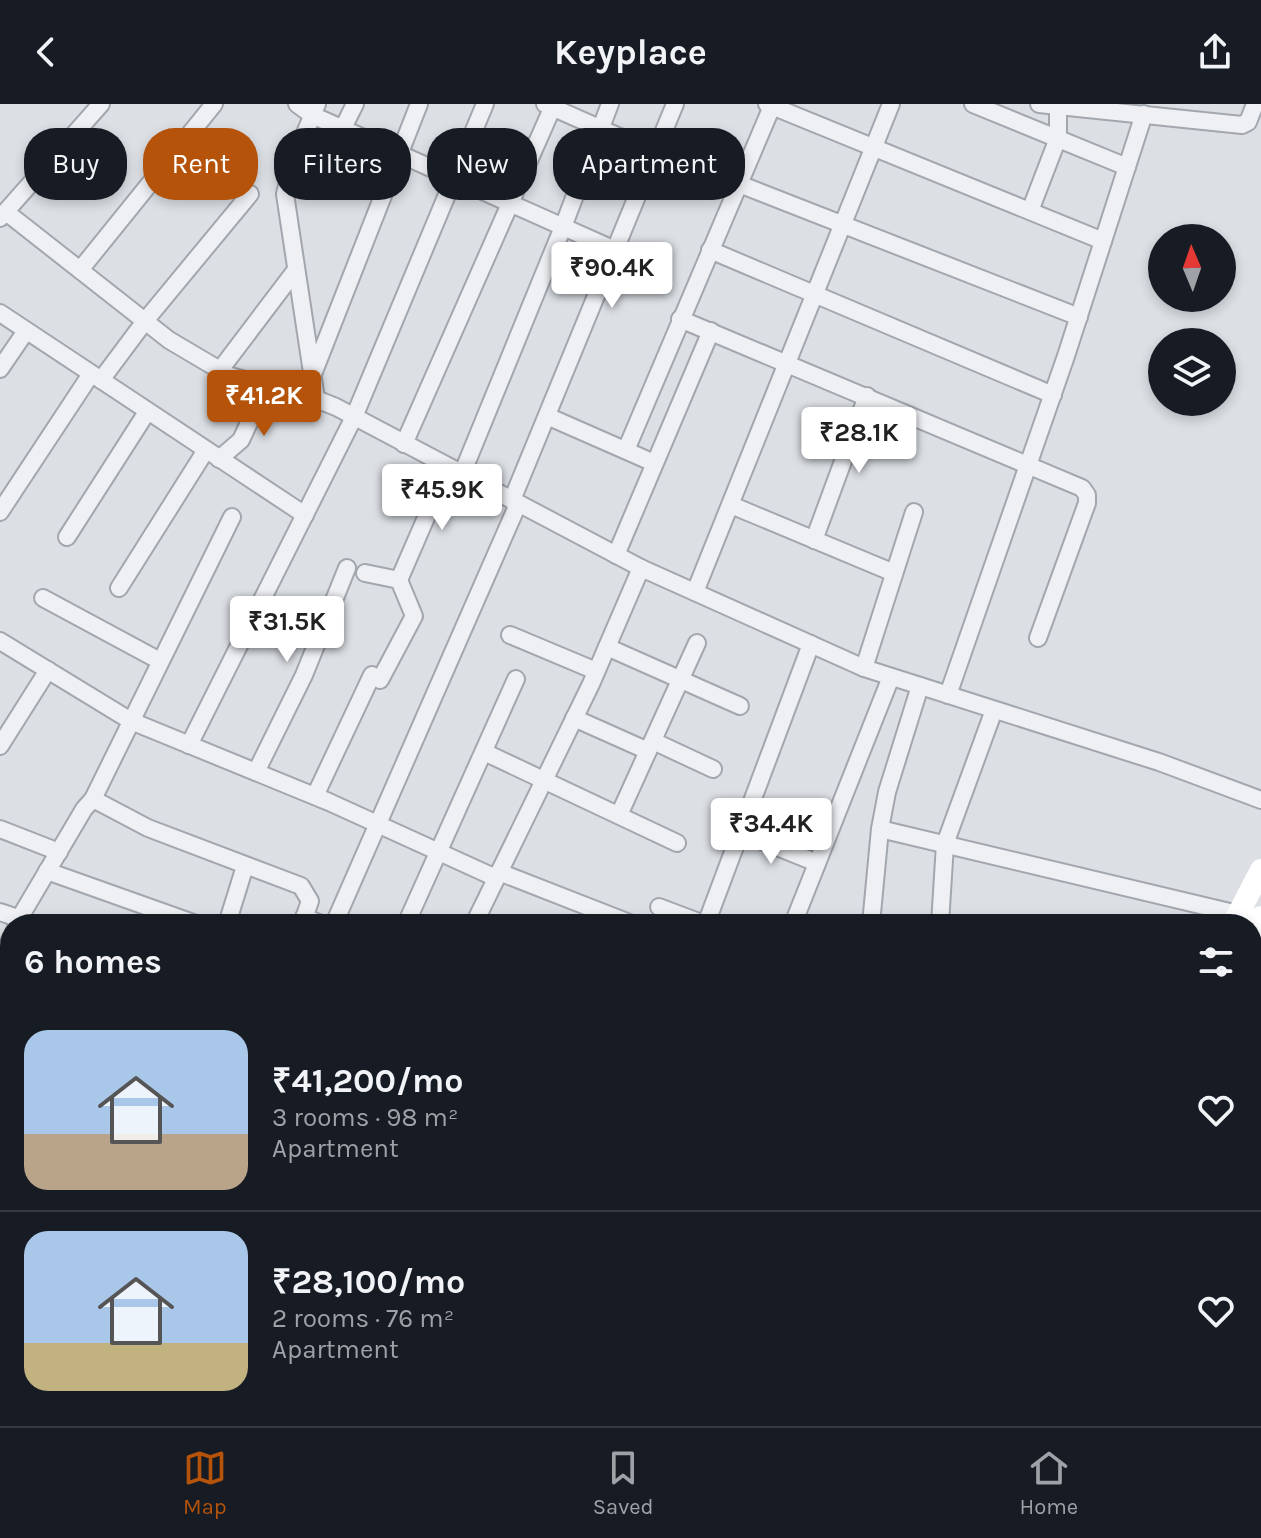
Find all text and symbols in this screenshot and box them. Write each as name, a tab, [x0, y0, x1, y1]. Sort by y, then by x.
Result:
icon: back	[24, 30, 68, 74]
icon: share	[1193, 30, 1237, 74]
text: Keyplace	[554, 31, 707, 73]
chip: Buy	[24, 128, 127, 200]
chip: Rent	[143, 128, 258, 200]
chip: Filters	[274, 128, 411, 200]
chip: New	[427, 128, 537, 200]
chip: Apartment	[553, 128, 745, 200]
north arrow	[1148, 224, 1236, 312]
map controls	[1148, 224, 1236, 416]
pin: ₹90.4K	[547, 242, 677, 310]
text: ₹90.4K	[569, 252, 655, 283]
button: layers	[1148, 328, 1236, 416]
pin: ₹41.2K	[199, 370, 329, 438]
text: ₹41.2K	[225, 380, 303, 411]
pin: ₹28.1K	[794, 407, 924, 475]
text: ₹28.1K	[819, 417, 899, 448]
pin: ₹45.9K	[377, 464, 507, 532]
text: ₹45.9K	[400, 474, 484, 505]
pin: ₹31.5K	[222, 596, 352, 664]
text: ₹31.5K	[248, 606, 326, 637]
pin: ₹34.4K	[706, 798, 836, 866]
text: ₹34.4K	[729, 808, 813, 839]
icon: filters	[1194, 940, 1238, 984]
text: 6 homes	[24, 942, 162, 982]
text: ₹41,200/mo	[272, 1061, 464, 1101]
icon: home	[88, 1062, 184, 1158]
icon: heart	[1194, 1088, 1238, 1132]
text: 3 rooms · 98 m²	[272, 1102, 458, 1133]
text: Apartment	[272, 1133, 399, 1164]
text: ₹28,100/mo	[272, 1262, 465, 1302]
icon: home	[88, 1263, 184, 1359]
icon: heart	[1194, 1289, 1238, 1333]
text: 2 rooms · 76 m²	[272, 1303, 454, 1334]
text: Apartment	[272, 1334, 399, 1365]
tab: Map	[183, 1446, 227, 1520]
tab: Saved	[593, 1446, 654, 1520]
tab: Home	[1019, 1446, 1078, 1520]

